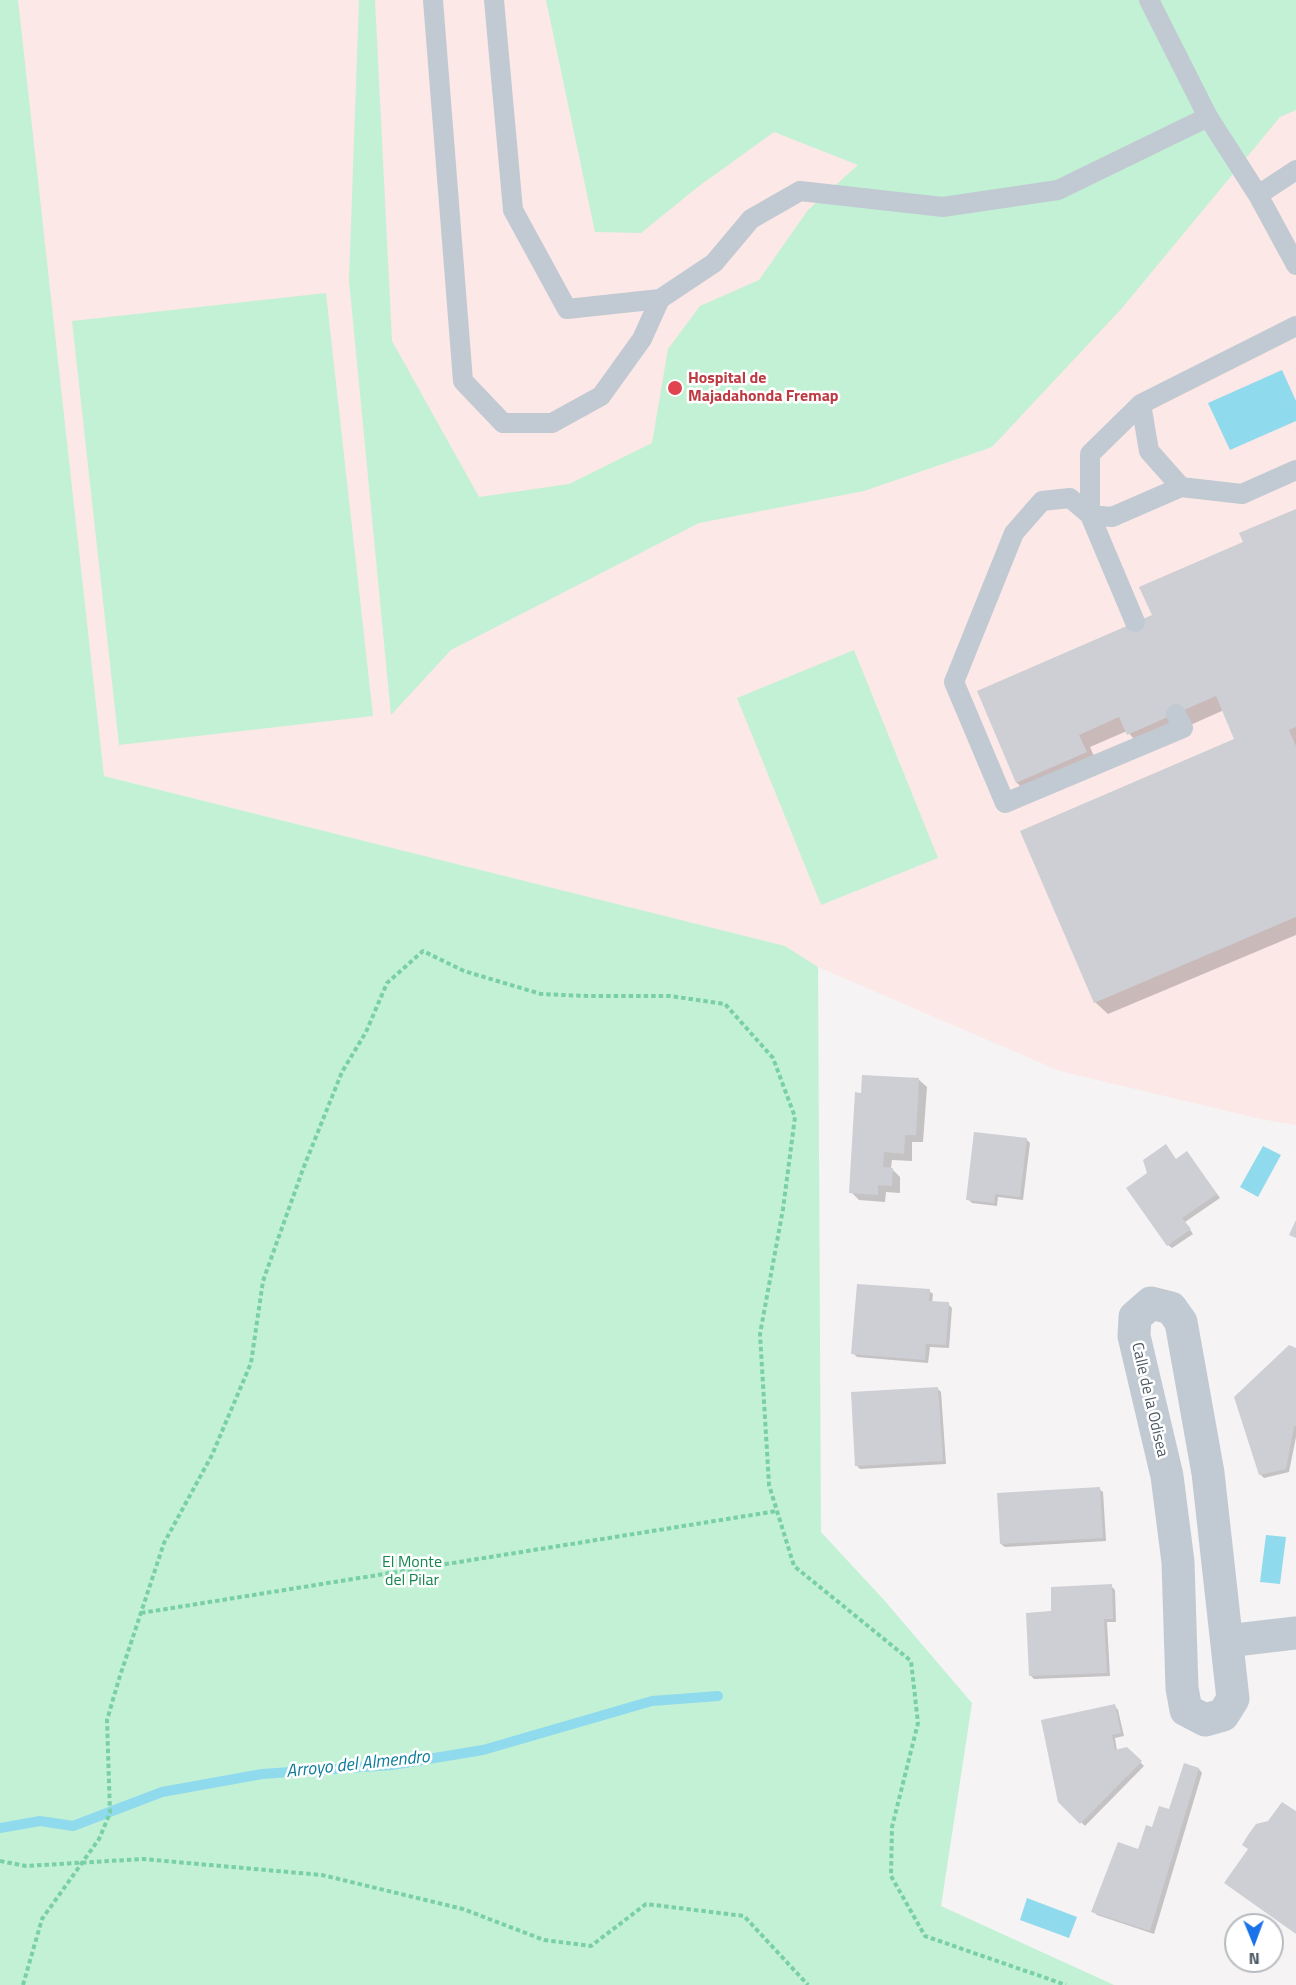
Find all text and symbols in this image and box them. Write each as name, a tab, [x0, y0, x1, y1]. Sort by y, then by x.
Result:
place label: Hospital de Majadahonda Fremap	[688, 369, 839, 407]
marker: Hospital de Majadahonda Fremap	[666, 379, 684, 397]
street label: Calle de la Odisea	[1126, 1341, 1172, 1459]
park label: El Monte del Pilar	[382, 1553, 442, 1591]
water label: Arroyo del Almendro	[285, 1747, 431, 1783]
north arrow	[1224, 1913, 1284, 1973]
text: N	[1249, 1947, 1260, 1971]

